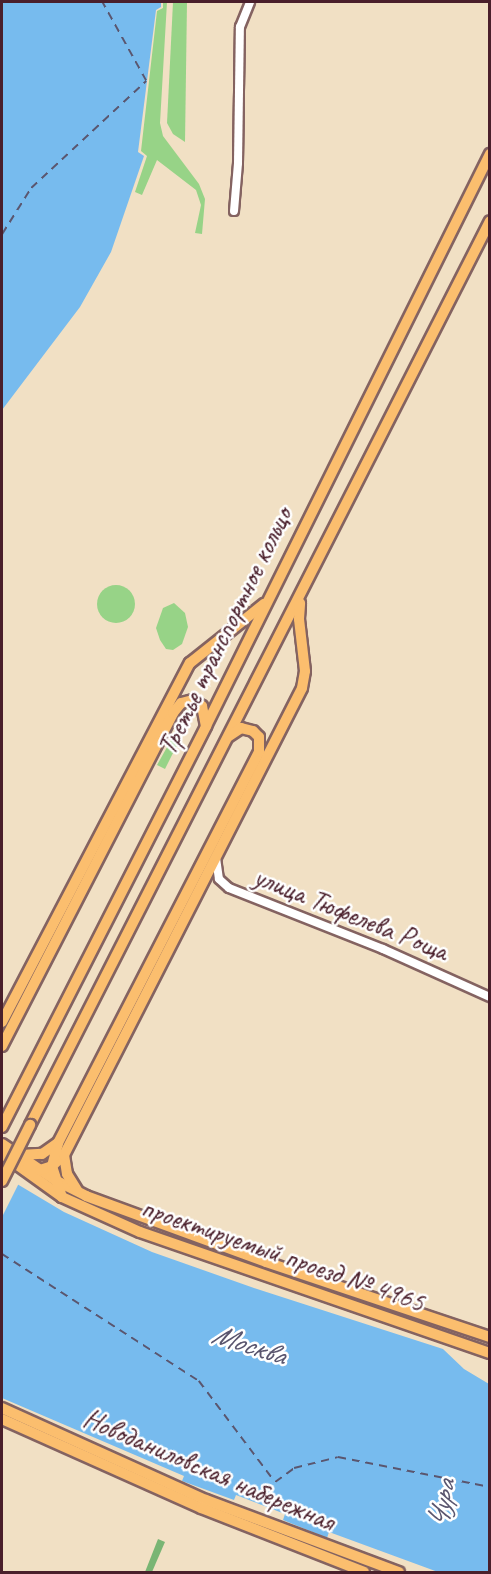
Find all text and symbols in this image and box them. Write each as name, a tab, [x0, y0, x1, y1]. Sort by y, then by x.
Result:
street label: Третье транспортное кольцо	[150, 501, 300, 761]
street label: улица Тюфелева Роща	[251, 861, 451, 967]
street label: проектируемый проезд № 4965	[137, 1191, 429, 1319]
water label: Москва	[208, 1315, 290, 1373]
street label: Новоданиловская набережная	[78, 1402, 340, 1538]
water label: Чура	[419, 1477, 463, 1531]

